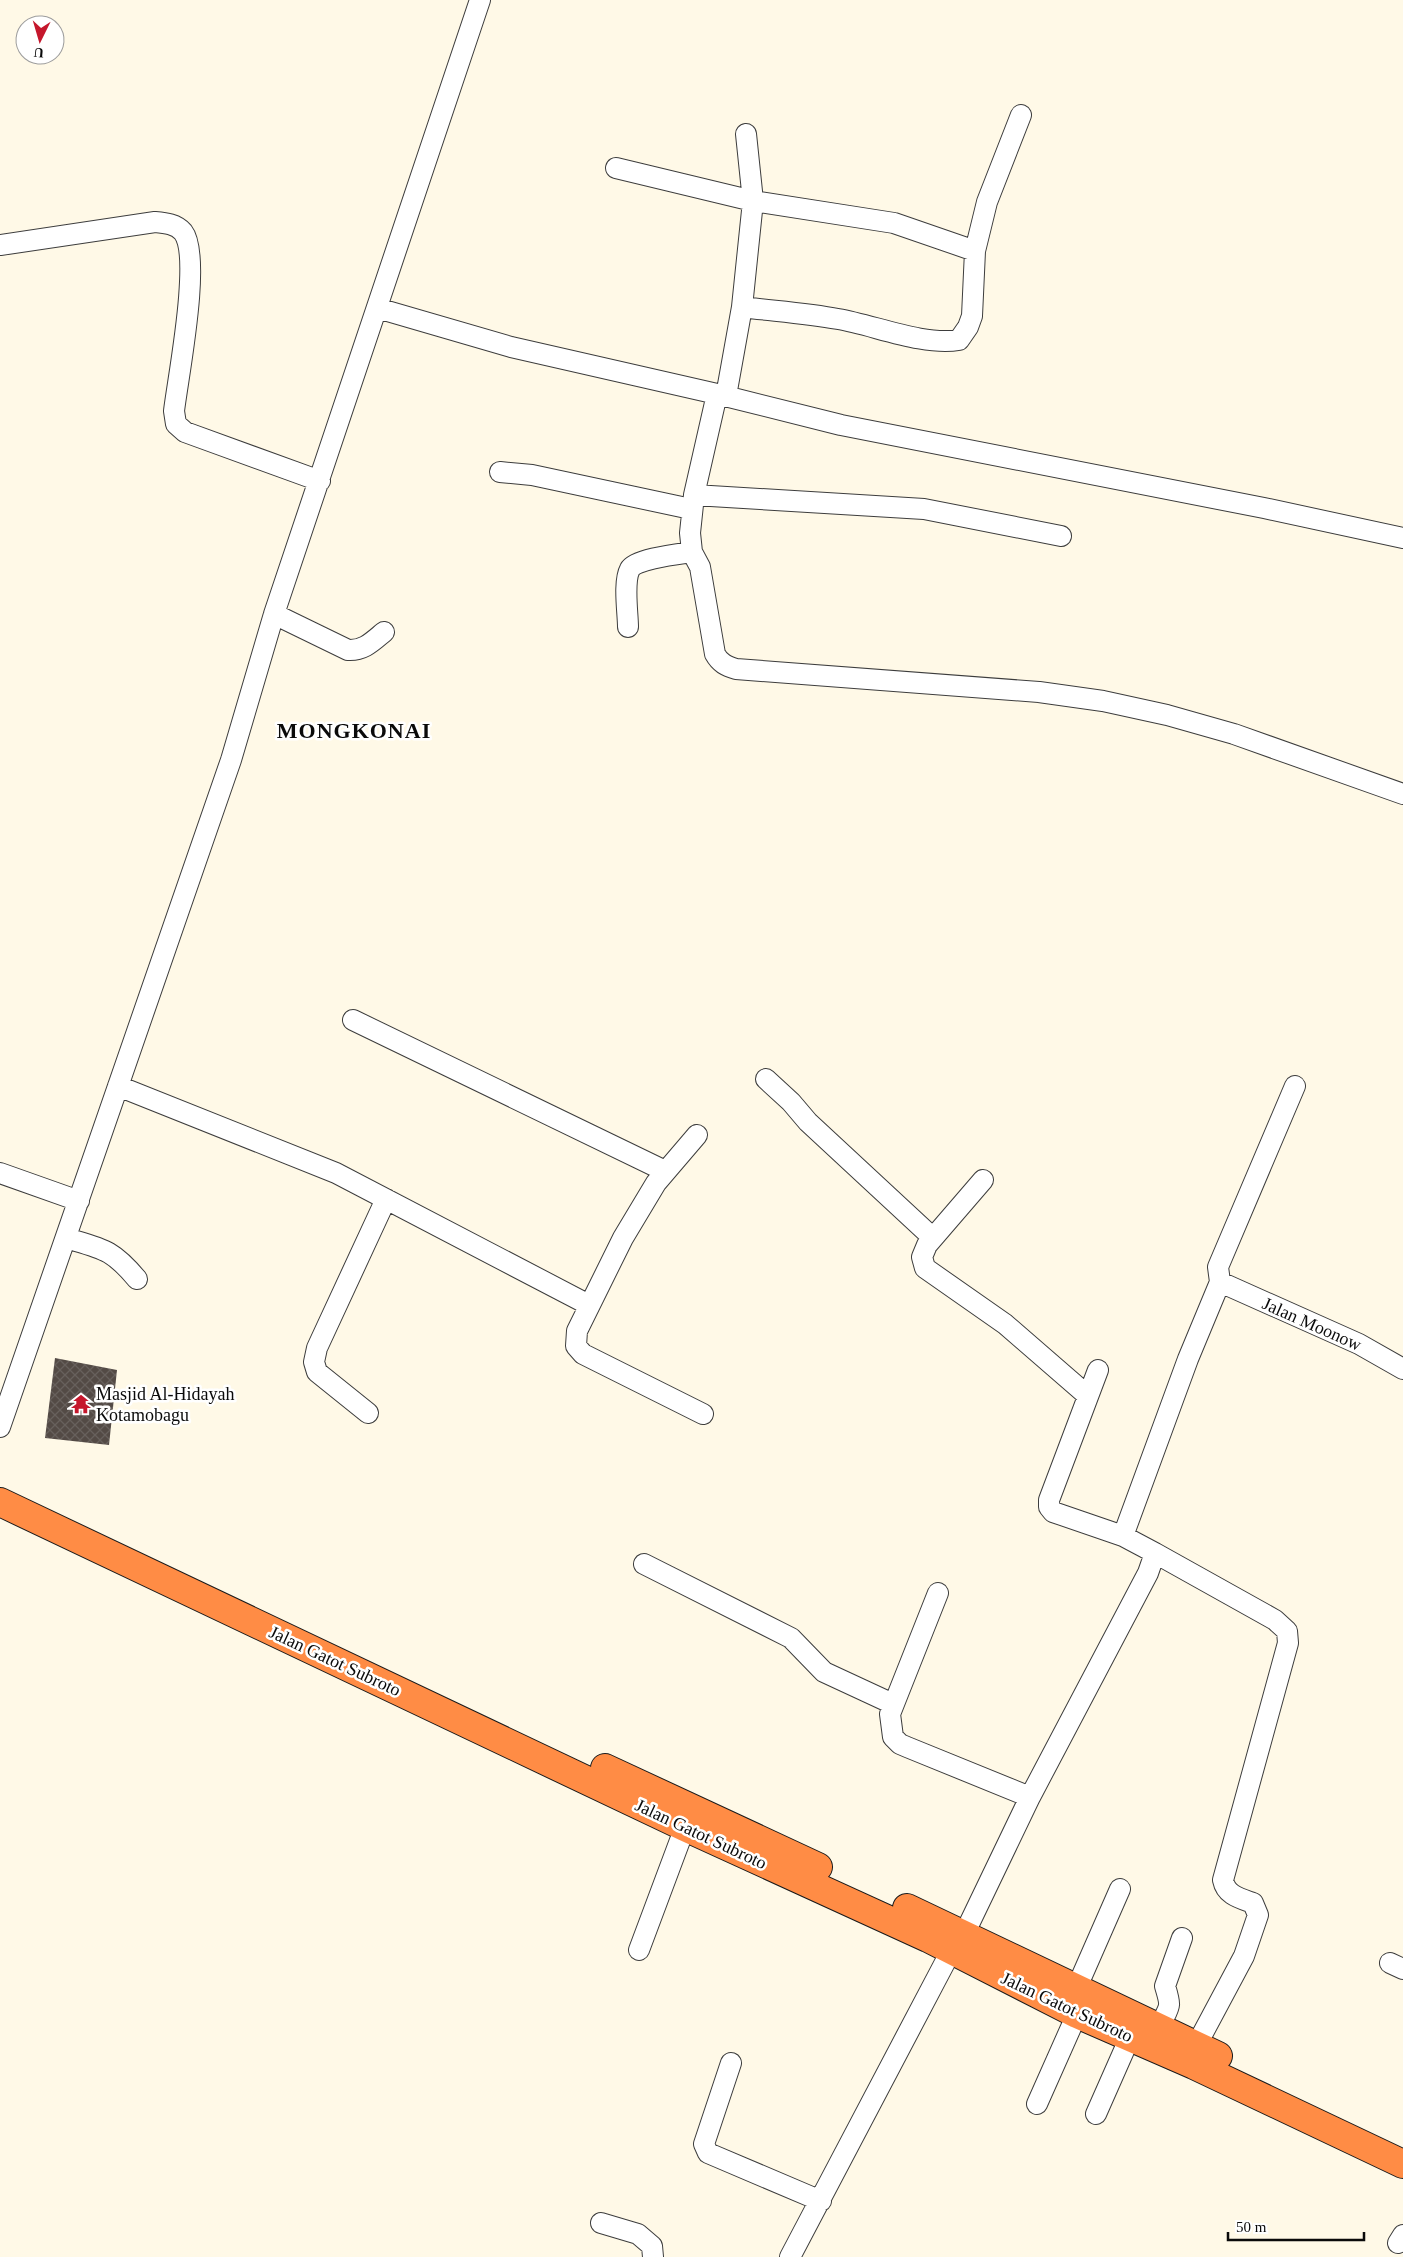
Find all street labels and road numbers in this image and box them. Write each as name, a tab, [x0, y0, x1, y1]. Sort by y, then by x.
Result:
street label: Jalan Moonow	[1259, 1293, 1365, 1355]
street label: Jalan Gatot Subroto	[266, 1622, 404, 1700]
street label: Jalan Gatot Subroto	[632, 1795, 770, 1873]
street label: Jalan Gatot Subroto	[998, 1968, 1136, 2046]

